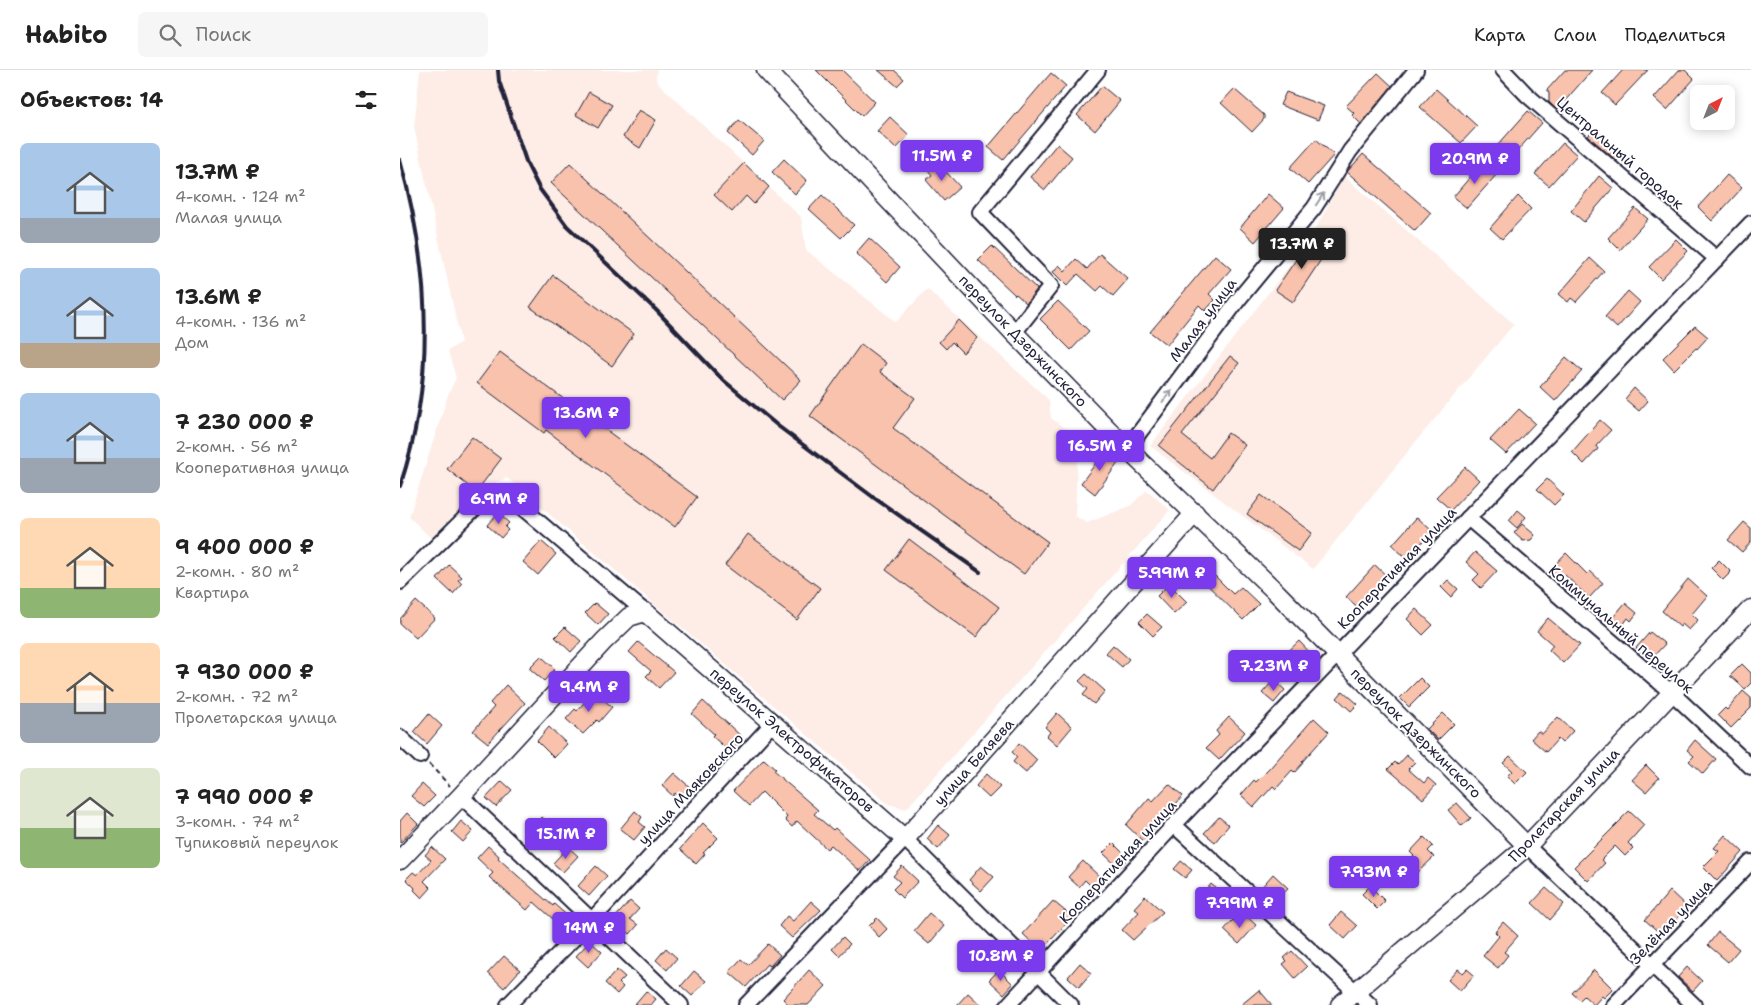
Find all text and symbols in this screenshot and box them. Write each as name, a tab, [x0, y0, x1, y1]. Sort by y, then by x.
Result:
search box	[138, 12, 488, 57]
text: Habito	[25, 19, 108, 51]
icon: search	[156, 21, 184, 49]
text: Поиск	[196, 22, 251, 47]
text: Карта	[1474, 23, 1525, 47]
text: Слои	[1553, 23, 1597, 47]
text: Поделиться	[1625, 23, 1726, 47]
north arrow	[1690, 85, 1735, 130]
map controls	[1690, 85, 1735, 130]
text: Объектов: 14	[20, 86, 163, 114]
icon: filters	[352, 86, 380, 114]
street label: Центральный городок	[1552, 92, 1688, 214]
pin: 11.5M ₽	[896, 140, 988, 182]
pin: 20.9M ₽	[1429, 142, 1521, 185]
text: 11.5M ₽	[911, 145, 973, 166]
text: 20.9M ₽	[1441, 148, 1509, 169]
text: 13.7M ₽	[175, 158, 260, 186]
icon: home	[60, 163, 120, 223]
text: 4-комн. · 124 m²	[175, 186, 306, 207]
one-way arrow	[1315, 192, 1325, 206]
text: Малая улица	[175, 207, 282, 228]
pin: 13.7M ₽	[1256, 228, 1348, 270]
text: 13.7M ₽	[1270, 233, 1334, 254]
street label: переулок Дзержинского	[954, 270, 1092, 412]
street label: Малая улица	[1165, 273, 1242, 366]
text: 13.6M ₽	[175, 283, 262, 311]
icon: home	[60, 288, 120, 348]
text: 4-комн. · 136 m²	[175, 311, 306, 332]
text: Дом	[175, 332, 209, 353]
one-way arrow	[1161, 390, 1172, 403]
pin: 13.6M ₽	[540, 396, 632, 439]
text: 13.6M ₽	[553, 402, 619, 423]
text: 7 230 000 ₽	[175, 408, 314, 436]
icon: home	[60, 413, 120, 473]
pin: 16.5M ₽	[1054, 430, 1146, 472]
text: 16.5M ₽	[1067, 435, 1133, 456]
text: 2-комн. · 56 m²	[175, 436, 298, 457]
text: Кооперативная улица	[175, 457, 349, 478]
pin: 6.9M ₽	[458, 482, 540, 525]
text: 6.9M ₽	[470, 488, 528, 509]
street label: Кооперативная улица	[1333, 502, 1461, 634]
text: 9 400 000 ₽	[175, 533, 314, 561]
icon: home	[60, 538, 120, 598]
pin: 5.99M ₽	[1126, 556, 1218, 599]
street label: Коммунальный переулок	[1544, 560, 1698, 698]
text: 2-комн. · 80 m²	[175, 561, 299, 582]
text: 5.99M ₽	[1138, 562, 1206, 583]
text: Квартира	[175, 582, 249, 603]
pin: 7.23M ₽	[1228, 650, 1320, 692]
text: 7.23M ₽	[1239, 655, 1309, 676]
text: 7 930 000 ₽	[175, 658, 314, 686]
icon: home	[60, 663, 120, 723]
street label: переулок Электрофикаторов	[706, 663, 878, 817]
street label: переулок Дзержинского	[1346, 663, 1486, 803]
pin: 9.4M ₽	[548, 670, 630, 713]
text: 9.4M ₽	[560, 676, 618, 697]
text: 2-комн. · 72 m²	[175, 686, 298, 707]
text: Пролетарская улица	[175, 707, 337, 728]
street label: улица Беляева	[930, 714, 1019, 810]
street label: улица Маяковского	[634, 729, 748, 849]
street label: Пролетарская улица	[1504, 743, 1624, 866]
text: 7 990 000 ₽	[175, 783, 314, 811]
icon: home	[60, 788, 120, 848]
street label: Кооперативная улица	[1055, 795, 1181, 928]
text: 3-комн. · 74 m²	[175, 811, 300, 832]
pin: 15.1M ₽	[520, 818, 612, 860]
text: 15.1M ₽	[536, 823, 596, 844]
text: Тупиковый переулок	[175, 832, 338, 853]
pin: 7.93M ₽	[1328, 856, 1420, 898]
text: 7.93M ₽	[1340, 861, 1408, 882]
street label: Зелёная улица	[1625, 875, 1717, 969]
pin: 7.99M ₽	[1194, 886, 1286, 929]
text: 7.99M ₽	[1206, 892, 1274, 913]
pin: 14M ₽	[554, 912, 624, 954]
text: 14M ₽	[563, 917, 615, 938]
pin: 10.8M ₽	[955, 940, 1047, 982]
text: 10.8M ₽	[968, 945, 1034, 966]

